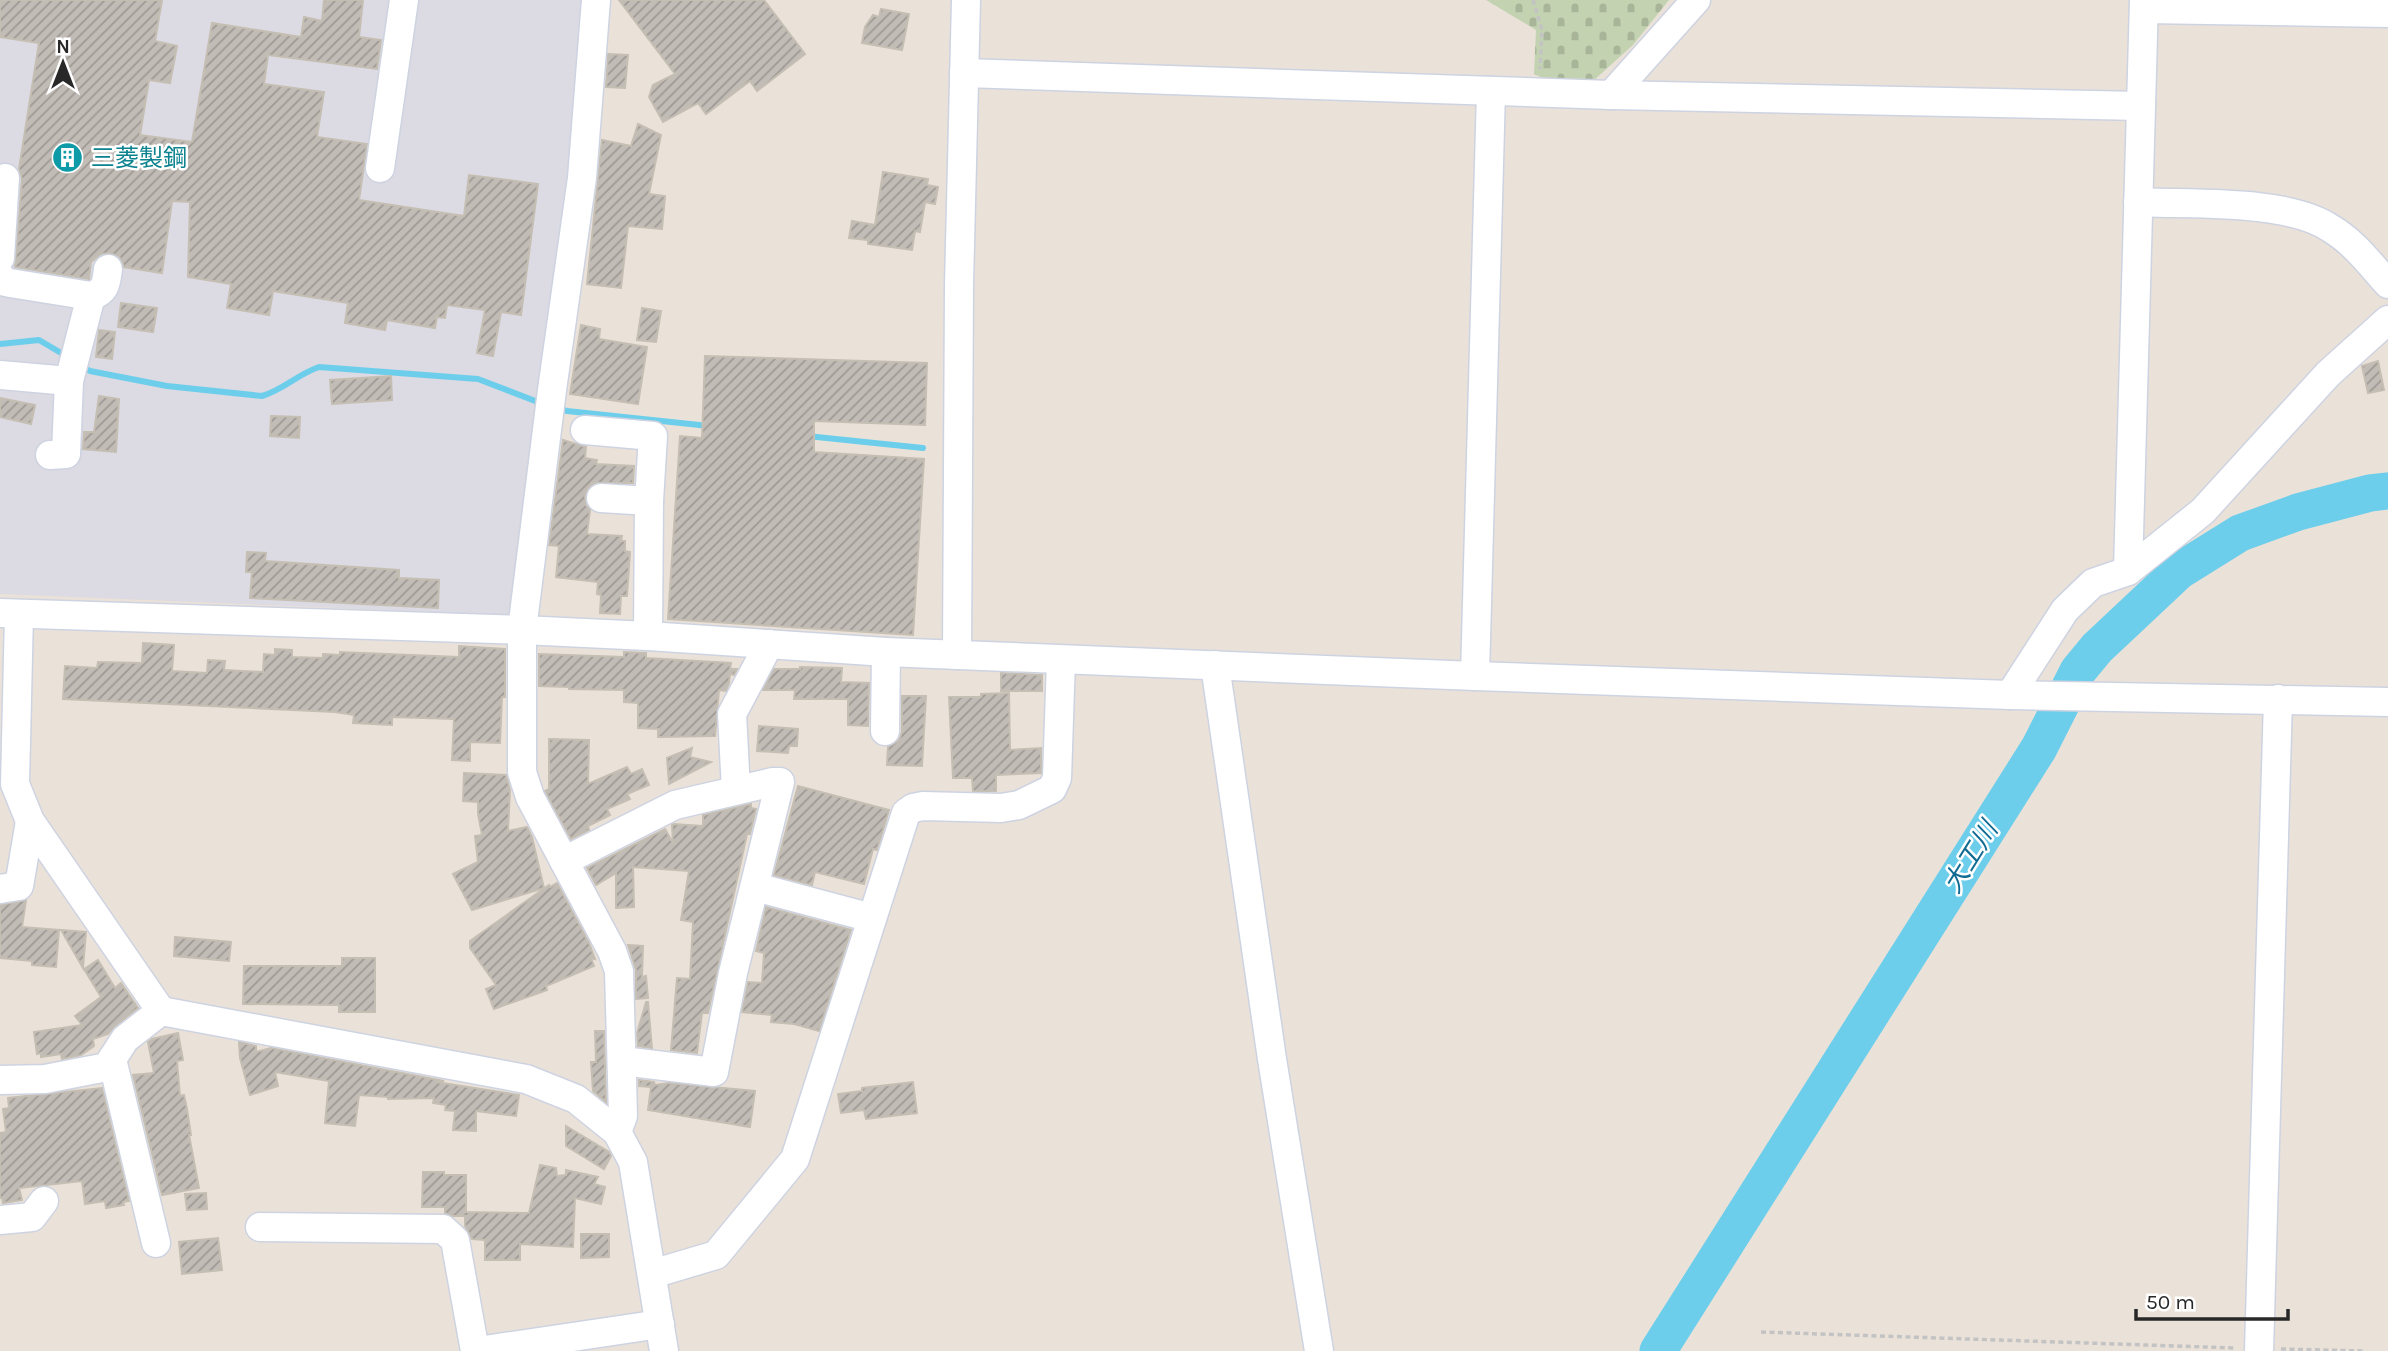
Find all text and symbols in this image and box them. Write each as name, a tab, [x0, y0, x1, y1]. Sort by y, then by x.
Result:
north arrow	[28, 28, 98, 98]
text: N	[56, 36, 70, 58]
building icon: 三菱製鋼	[51, 141, 85, 175]
place label: 三菱製鋼	[91, 144, 187, 172]
water label: 大工川	[1937, 813, 2006, 899]
scale bar	[2136, 1278, 2288, 1322]
text: 50 m	[2146, 1290, 2195, 1314]

